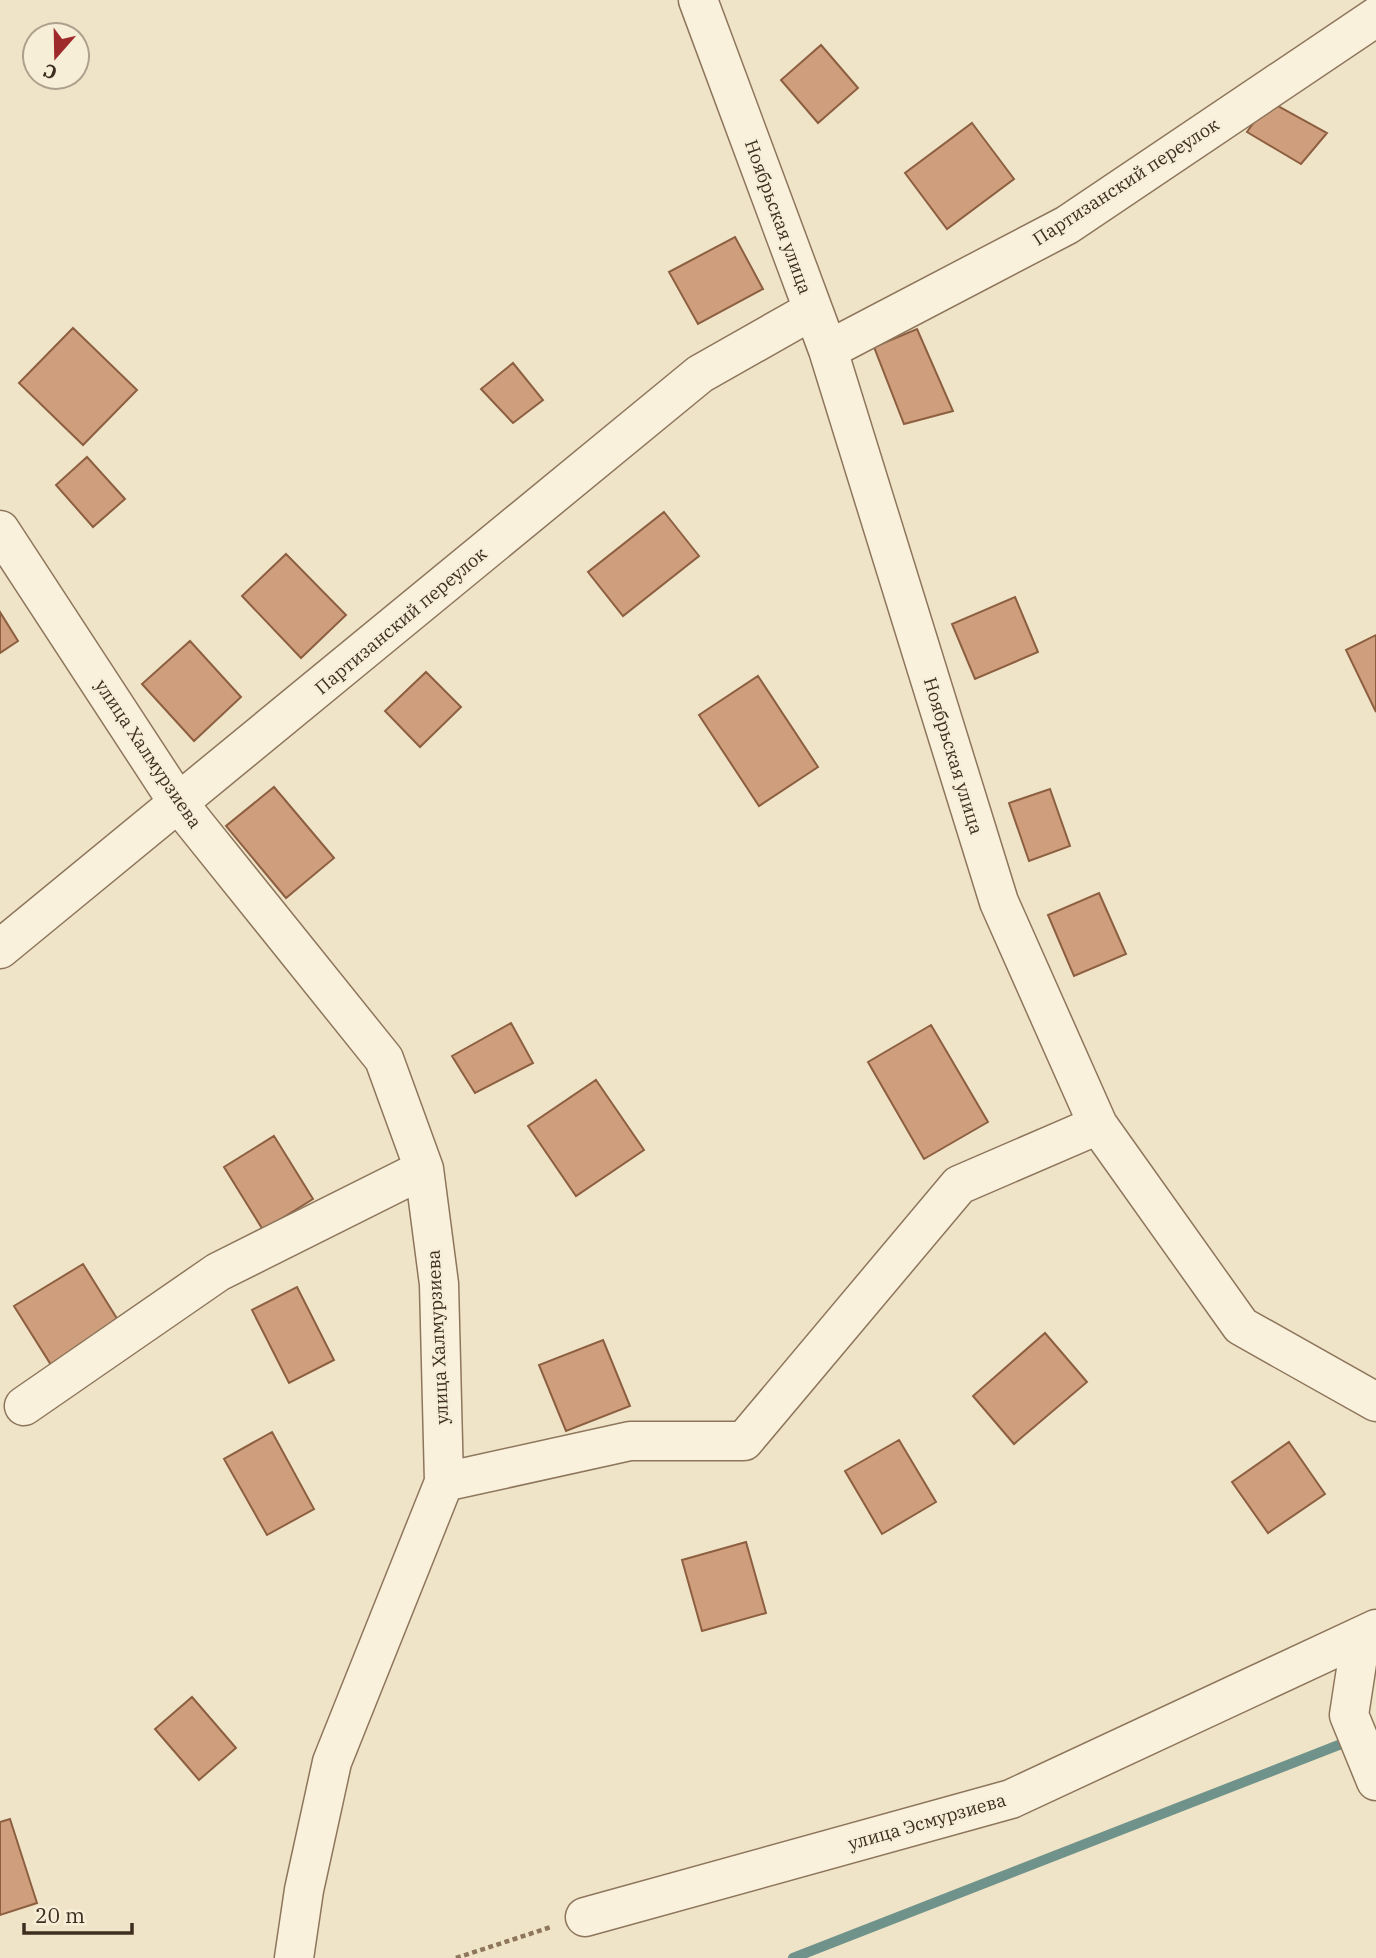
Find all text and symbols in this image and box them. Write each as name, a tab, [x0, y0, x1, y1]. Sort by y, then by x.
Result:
north arrow	[21, 21, 91, 91]
text: С	[40, 59, 60, 85]
street label: Партизанский переулок	[1028, 112, 1224, 250]
street label: Ноябрьская улица	[740, 136, 817, 297]
street label: Партизанский переулок	[310, 542, 492, 699]
street label: улица Халмурзиева	[90, 675, 207, 833]
street label: Ноябрьская улица	[919, 675, 988, 837]
street label: улица Халмурзиева	[421, 1249, 454, 1425]
street label: улица Эсмурзиева	[845, 1788, 1009, 1855]
scale bar	[24, 1892, 133, 1936]
text: 20 m	[35, 1901, 85, 1929]

